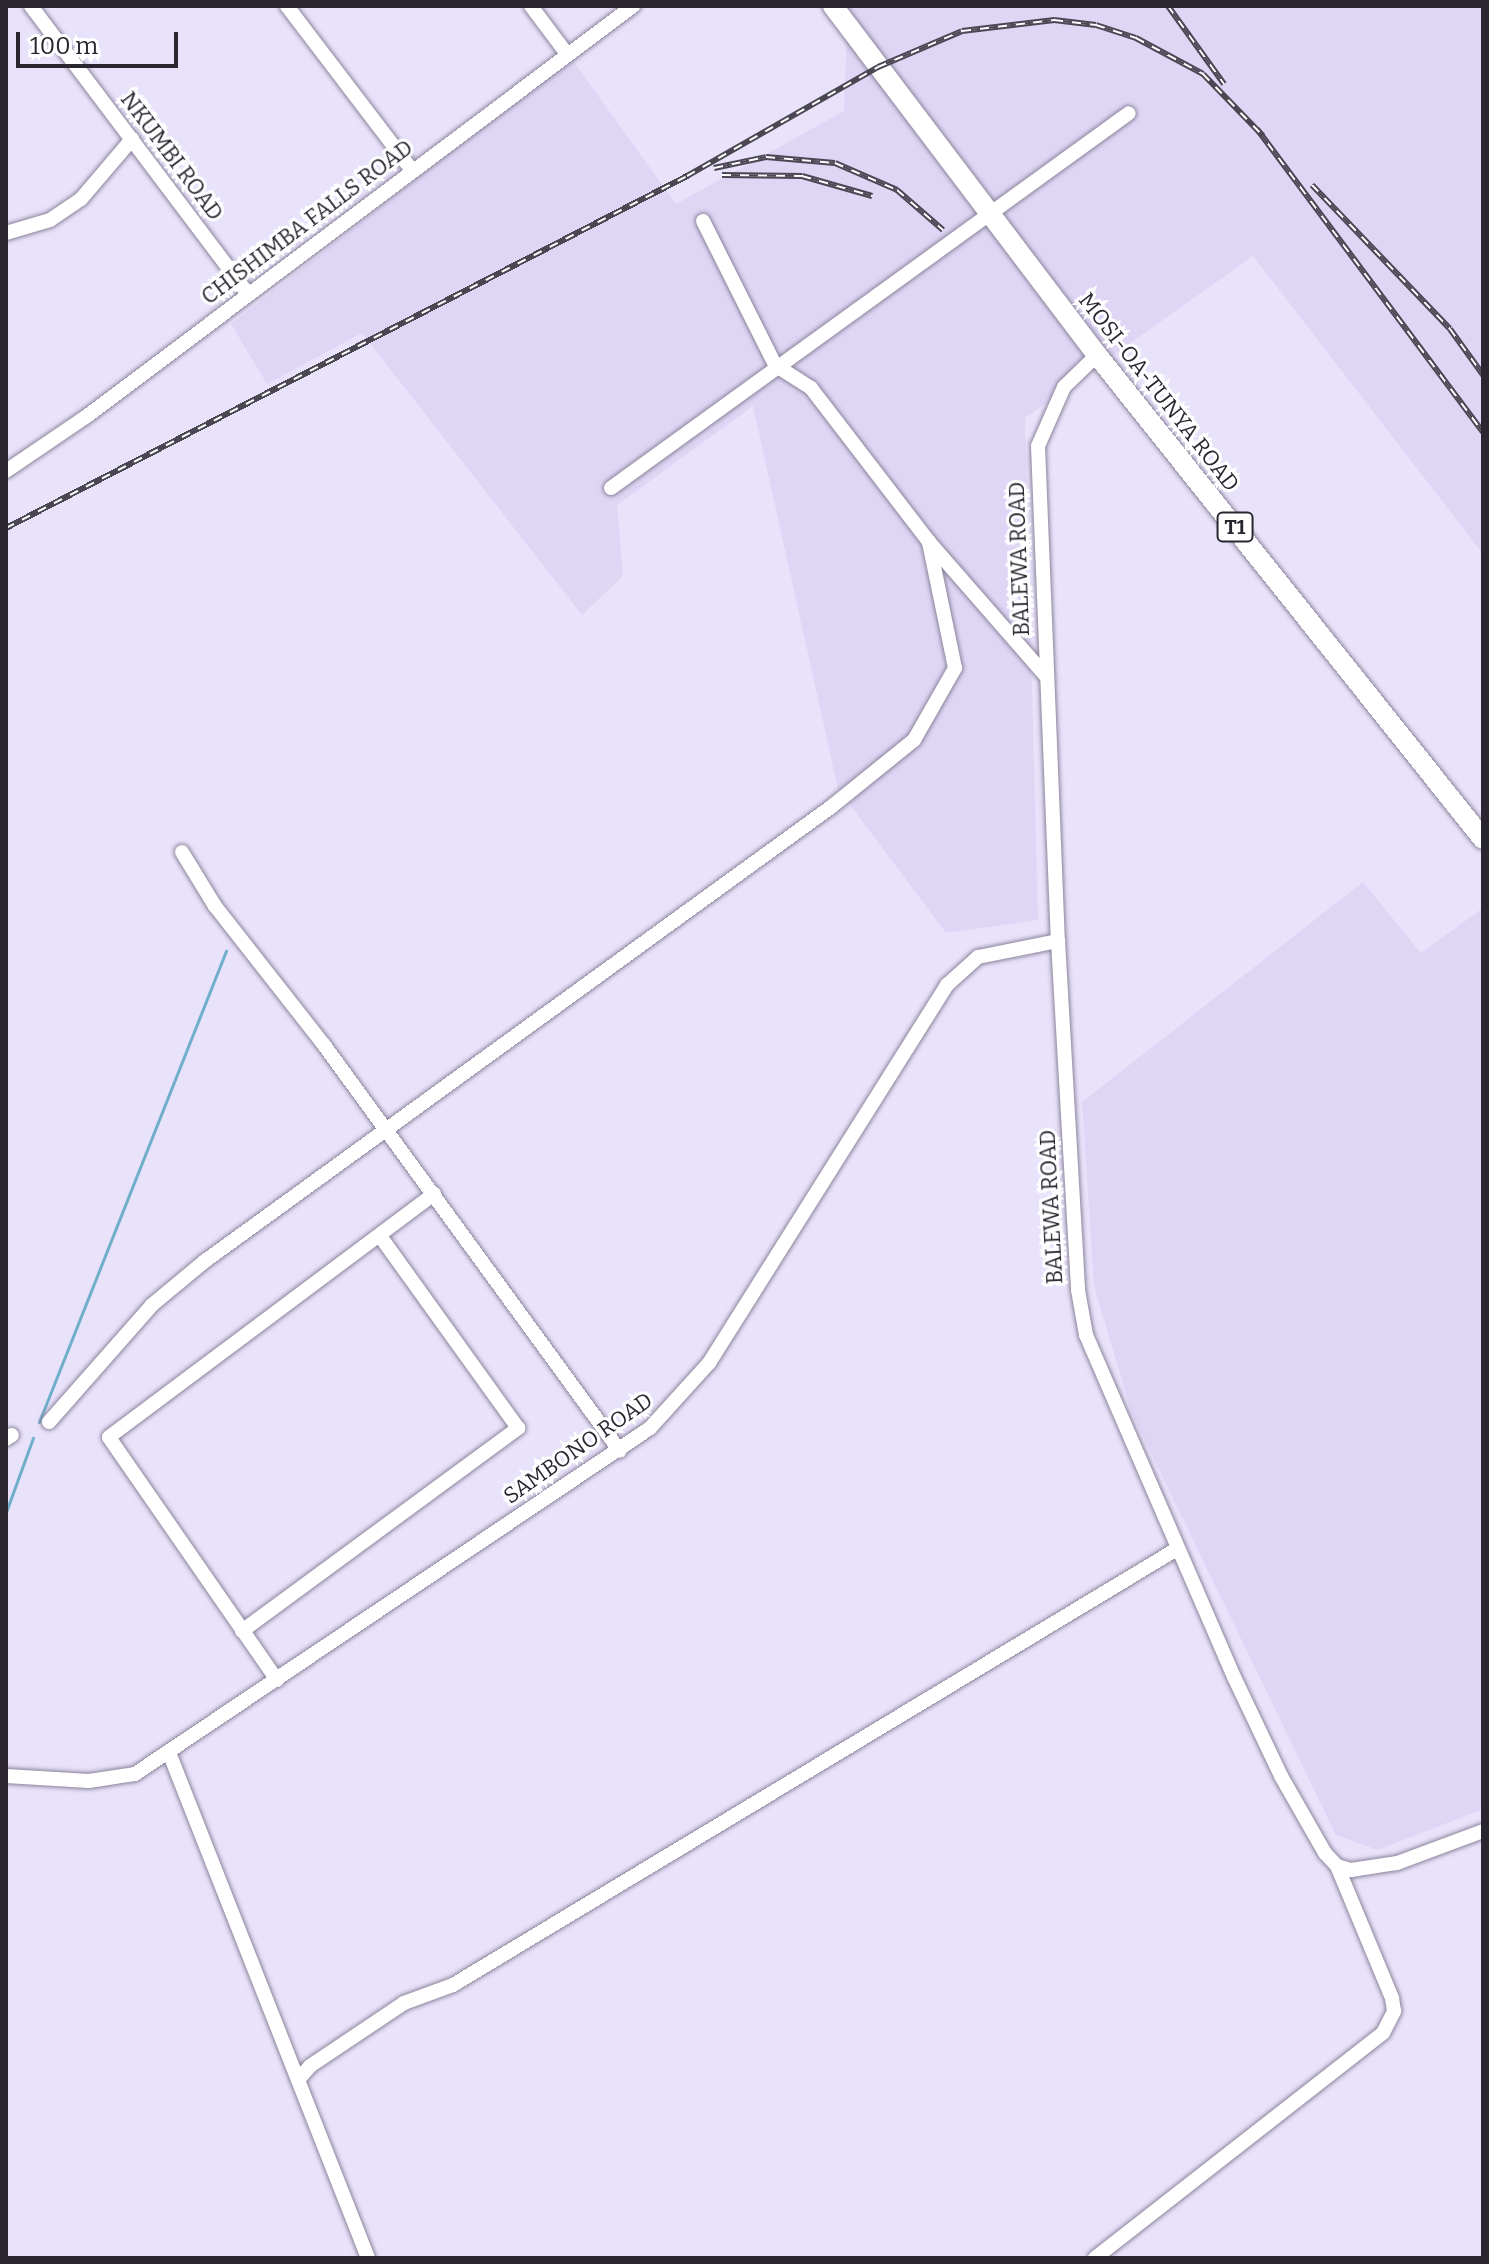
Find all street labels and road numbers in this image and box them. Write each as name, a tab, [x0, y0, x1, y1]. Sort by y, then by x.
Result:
street label: NKUMBI ROAD	[115, 87, 229, 225]
street label: CHISHIMBA FALLS ROAD	[196, 134, 418, 310]
street label: MOSI-OA-TUNYA ROAD	[1073, 287, 1245, 497]
street label: BALEWA ROAD	[1003, 481, 1035, 637]
road number: T1	[1215, 511, 1255, 543]
street label: BALEWA ROAD	[1034, 1129, 1068, 1285]
street label: SAMBONO ROAD	[498, 1387, 658, 1509]

